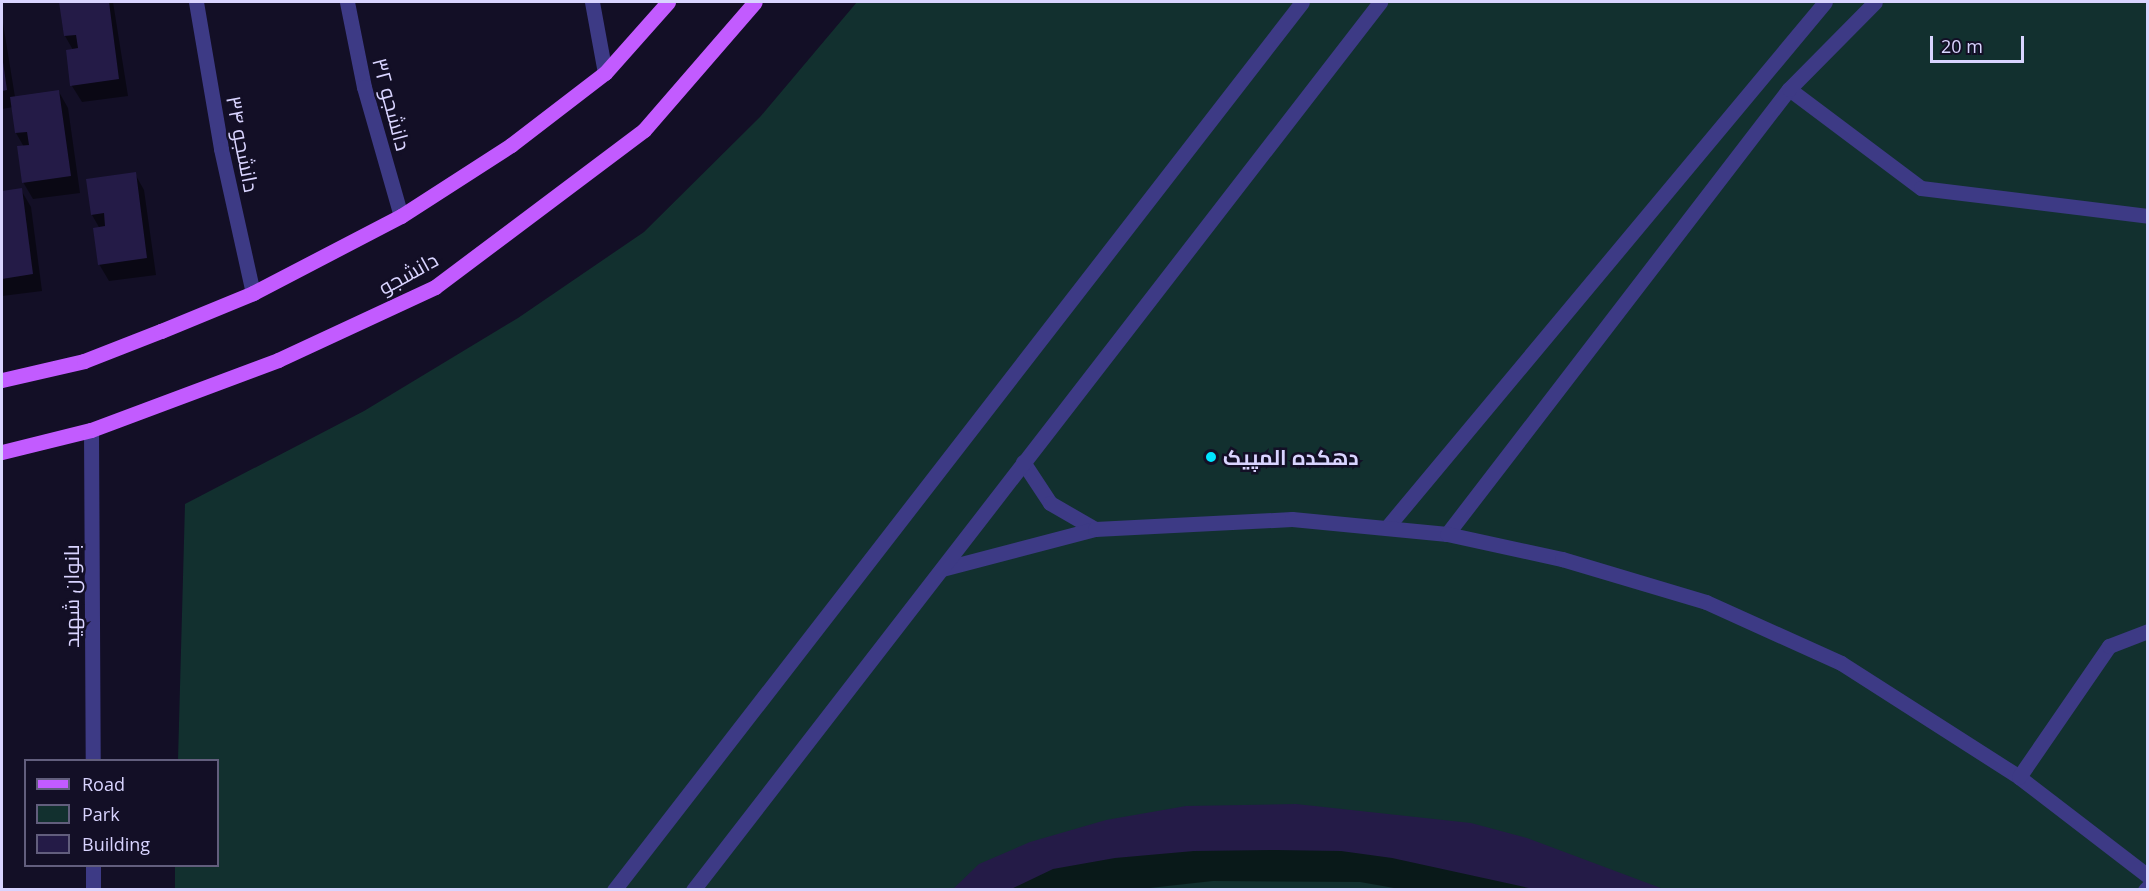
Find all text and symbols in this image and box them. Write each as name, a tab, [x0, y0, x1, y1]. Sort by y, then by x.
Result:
scale bar	[1933, 24, 2028, 62]
text: 20 m	[1941, 34, 1983, 58]
street label: دانشجو ۳۲	[368, 55, 416, 153]
street label: دانشجو ۳۴	[221, 94, 265, 194]
street label: دانشجو	[374, 246, 442, 300]
place label: دهکده المپیک	[1223, 444, 1359, 470]
marker: دهکده المپیک	[1204, 450, 1218, 464]
street label: بانوان شهید	[58, 544, 84, 648]
legend	[24, 759, 219, 867]
text: Road	[82, 772, 125, 796]
text: Park	[82, 802, 120, 826]
text: Building	[82, 832, 150, 856]

